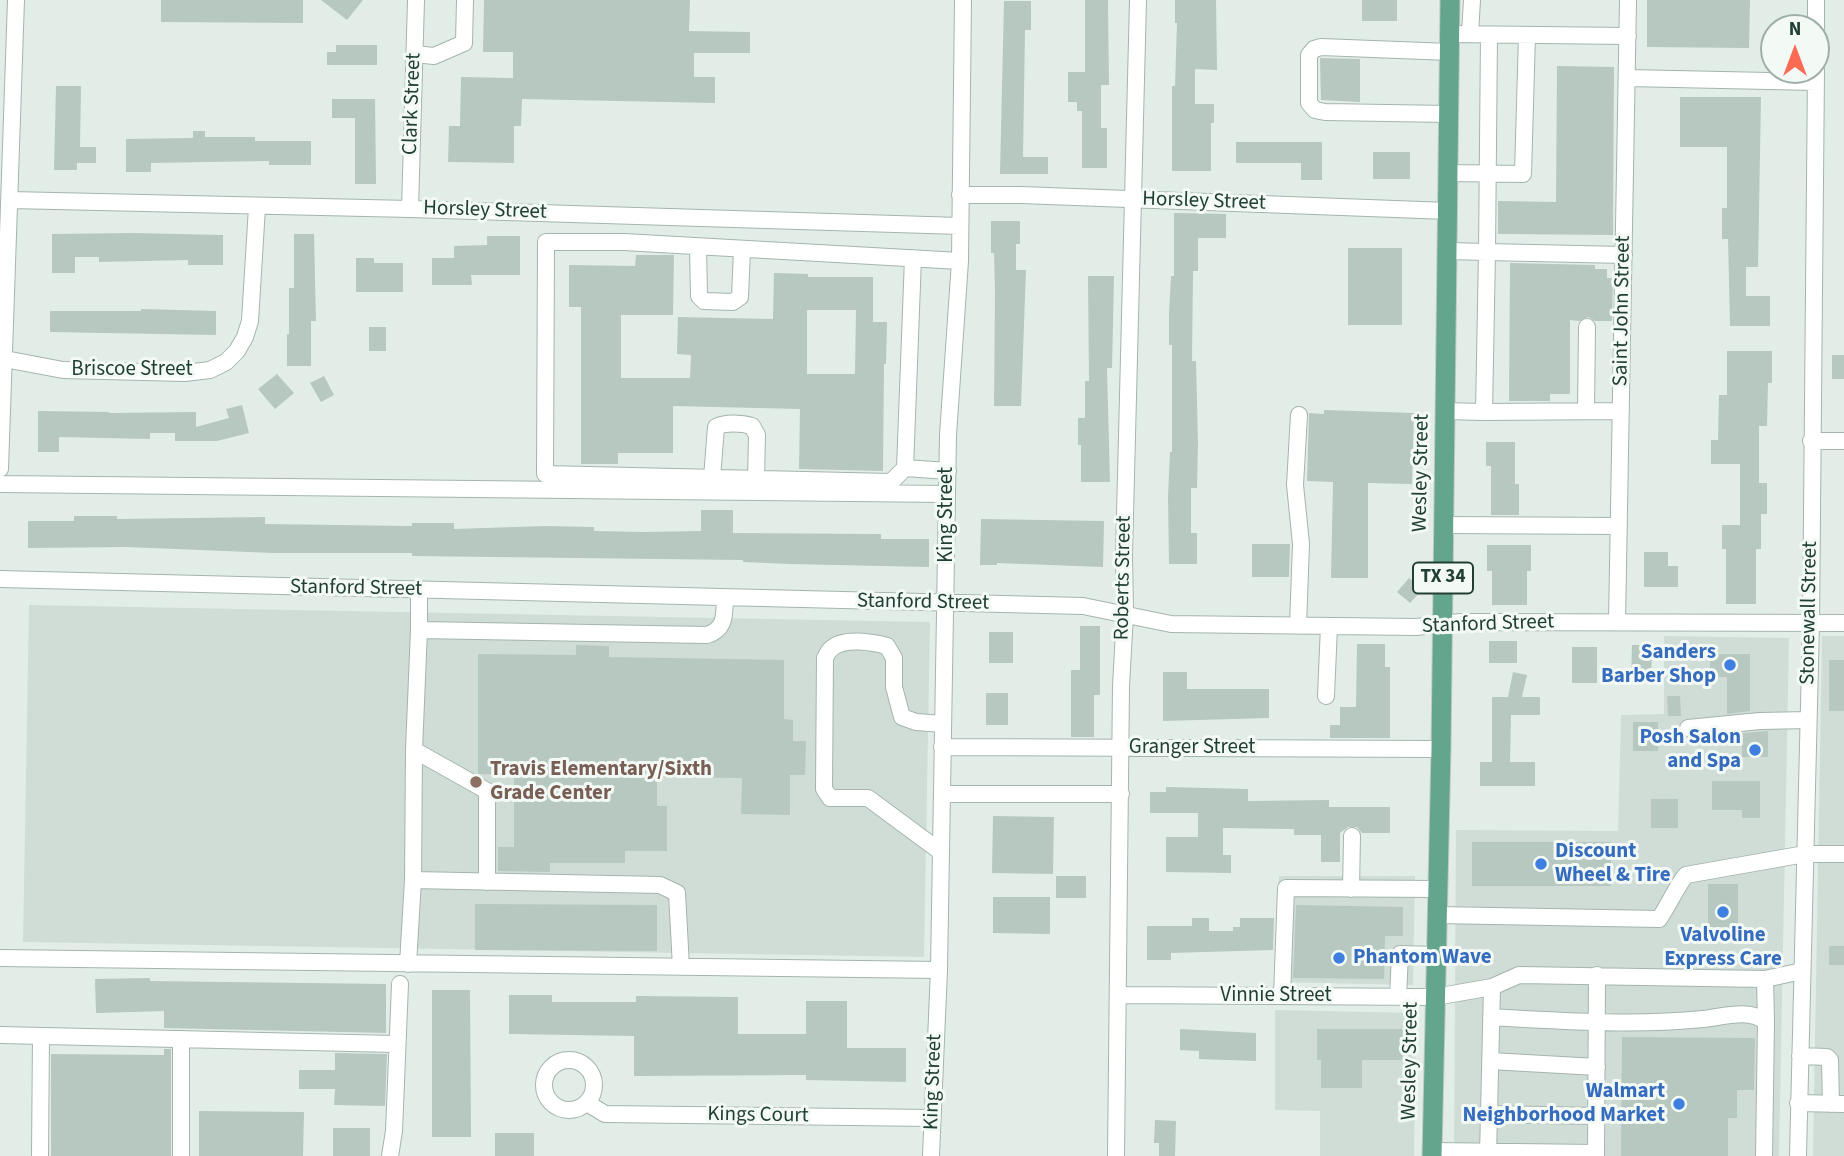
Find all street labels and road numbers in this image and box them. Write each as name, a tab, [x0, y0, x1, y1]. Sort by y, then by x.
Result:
street label: Clark Street	[399, 52, 427, 156]
street label: Horsley Street	[1142, 187, 1266, 217]
street label: Horsley Street	[423, 196, 547, 226]
street label: Saint John Street	[1609, 235, 1637, 387]
street label: Briscoe Street	[71, 357, 193, 383]
street label: Wesley Street	[1408, 414, 1436, 532]
street label: King Street	[934, 467, 960, 563]
street label: Roberts Street	[1110, 515, 1138, 641]
street label: Stonewall Street	[1796, 541, 1824, 685]
road number: TX 34	[1413, 562, 1473, 594]
street label: Stanford Street	[290, 575, 422, 603]
street label: Stanford Street	[857, 589, 989, 617]
street label: Stanford Street	[1421, 610, 1555, 640]
street label: Granger Street	[1129, 735, 1255, 761]
street label: Vinnie Street	[1220, 983, 1332, 1009]
street label: Wesley Street	[1397, 1002, 1425, 1120]
street label: King Street	[920, 1033, 948, 1131]
street label: Kings Court	[707, 1103, 809, 1129]

